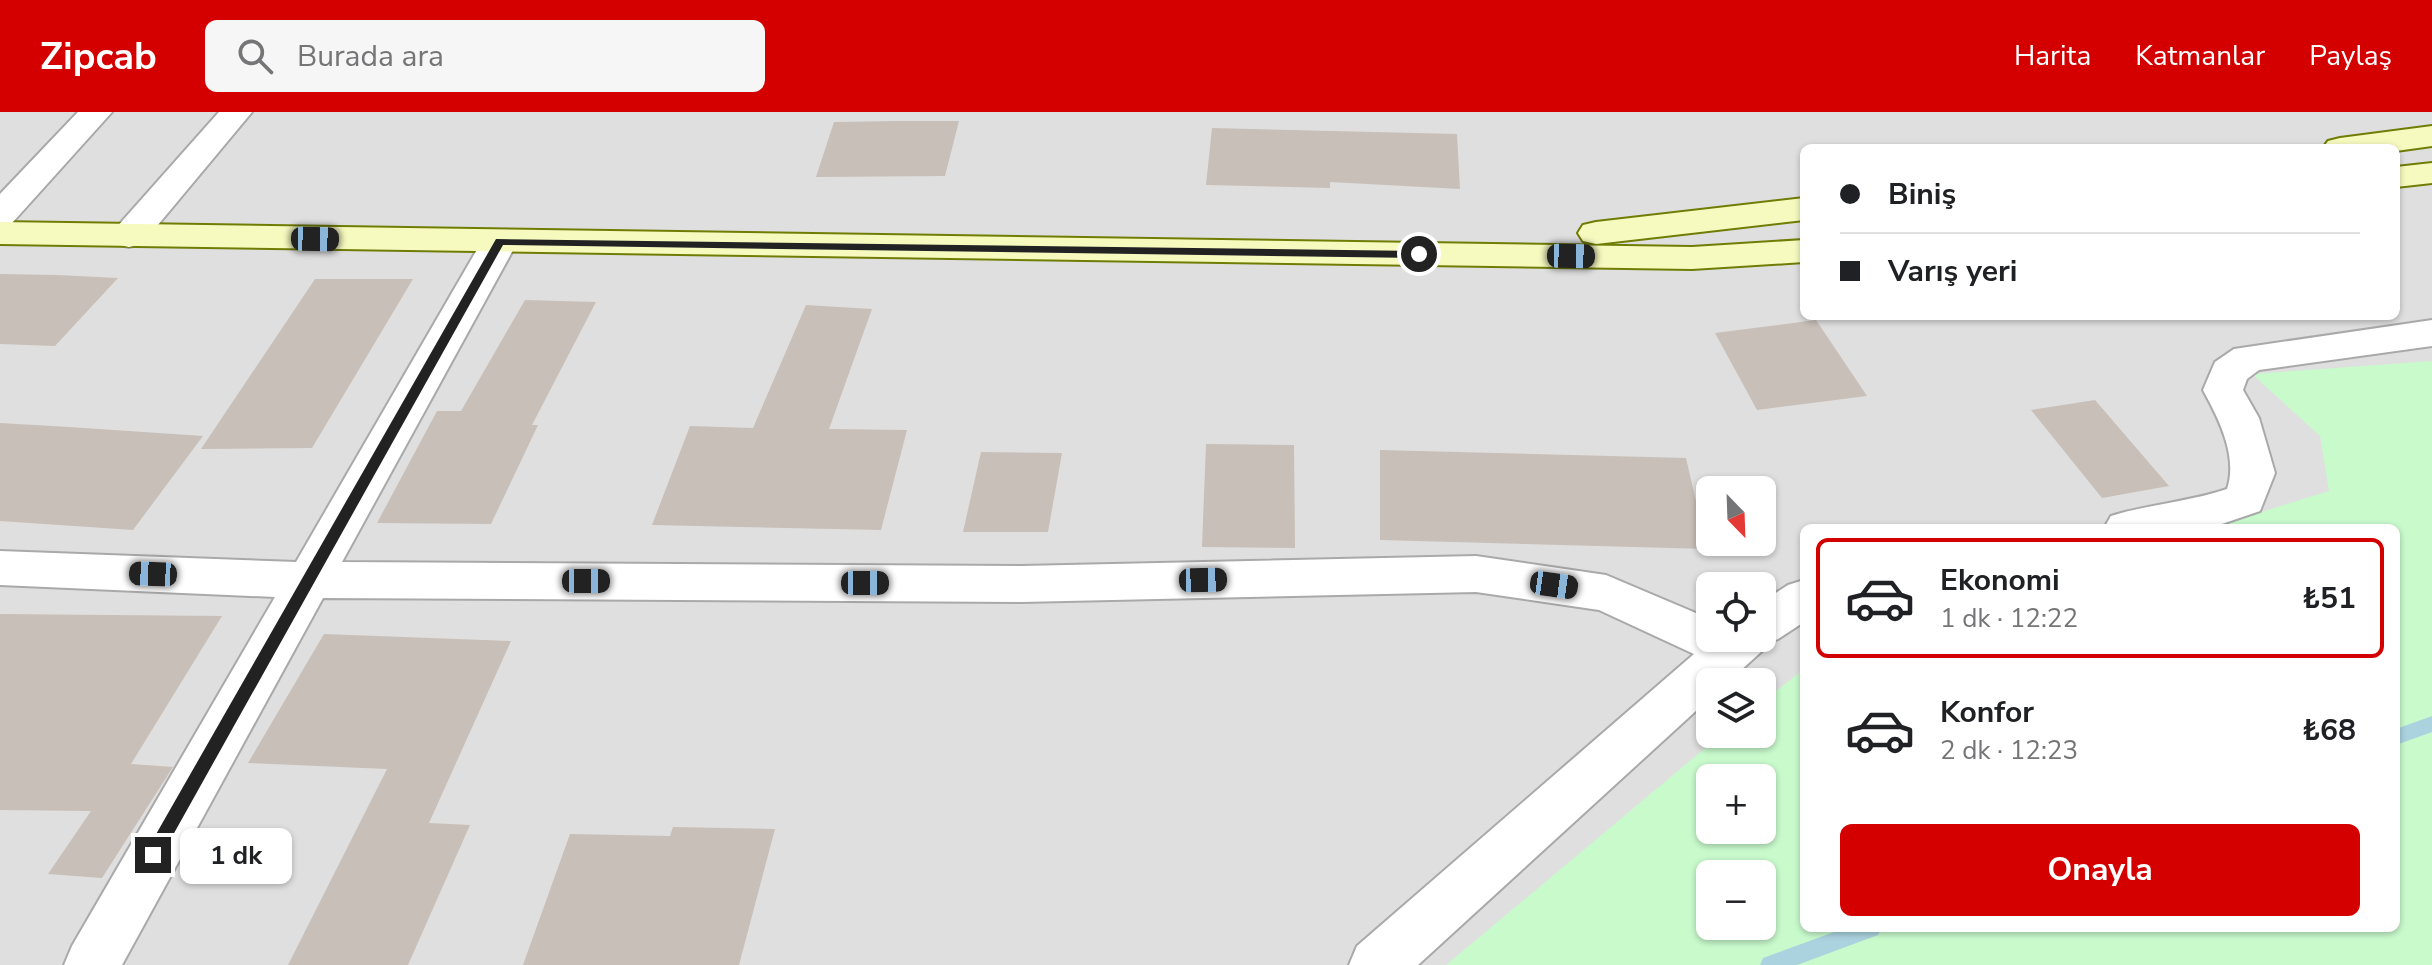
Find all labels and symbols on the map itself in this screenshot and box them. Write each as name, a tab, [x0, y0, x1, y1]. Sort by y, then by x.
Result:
car	[291, 227, 339, 251]
route start	[1401, 236, 1437, 272]
car	[1547, 244, 1595, 268]
north arrow	[1696, 476, 1776, 556]
car	[129, 561, 177, 587]
car	[1179, 568, 1227, 592]
car	[562, 569, 610, 593]
car	[1529, 570, 1579, 600]
car	[841, 571, 889, 595]
callout: 1 dk	[181, 827, 293, 883]
route end	[135, 837, 171, 873]

